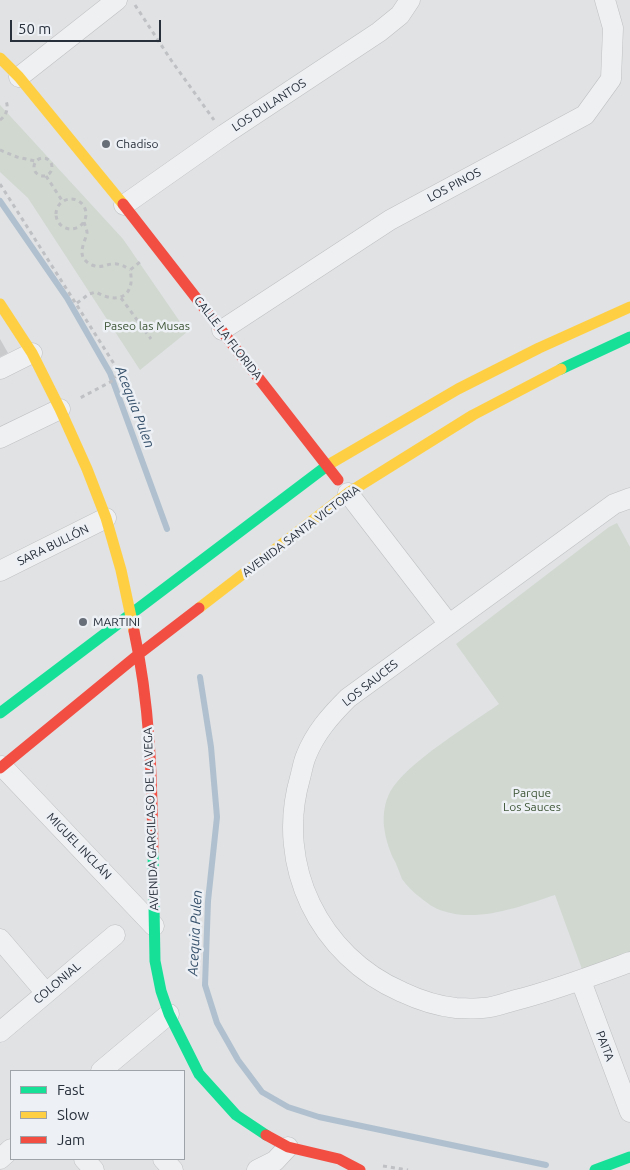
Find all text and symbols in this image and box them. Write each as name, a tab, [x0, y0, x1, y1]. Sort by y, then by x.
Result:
scale bar	[12, 10, 164, 42]
text: 50 m	[18, 20, 51, 37]
street label: LOS DULANTOS	[229, 76, 309, 134]
place label: Chadiso	[116, 137, 159, 151]
marker: Chadiso	[100, 138, 112, 150]
street label: LOS PINOS	[425, 165, 483, 205]
street label: CALLE LA FLORIDA	[191, 293, 265, 383]
park label: Paseo las Musas	[104, 319, 190, 333]
water label: Acequia Pulen	[112, 364, 158, 450]
street label: AVENIDA SANTA VICTORIA	[239, 482, 363, 580]
street label: SARA BULLÓN	[15, 521, 91, 569]
place label: MARTINI	[93, 615, 140, 629]
marker: MARTINI	[77, 616, 89, 628]
street label: LOS SAUCES	[339, 657, 401, 709]
street label: AVENIDA GARCILASO DE LA VEGA	[141, 727, 161, 911]
park label: Parque Los Sauces	[503, 786, 561, 814]
street label: MIGUEL INCLÁN	[44, 810, 114, 882]
water label: Acequia Pulen	[184, 889, 206, 977]
street label: COLONIAL	[30, 959, 84, 1007]
street label: PAITA	[593, 1029, 617, 1063]
legend	[10, 1070, 185, 1160]
text: Fast	[57, 1081, 84, 1098]
text: Slow	[57, 1106, 89, 1123]
text: Jam	[57, 1131, 85, 1148]

